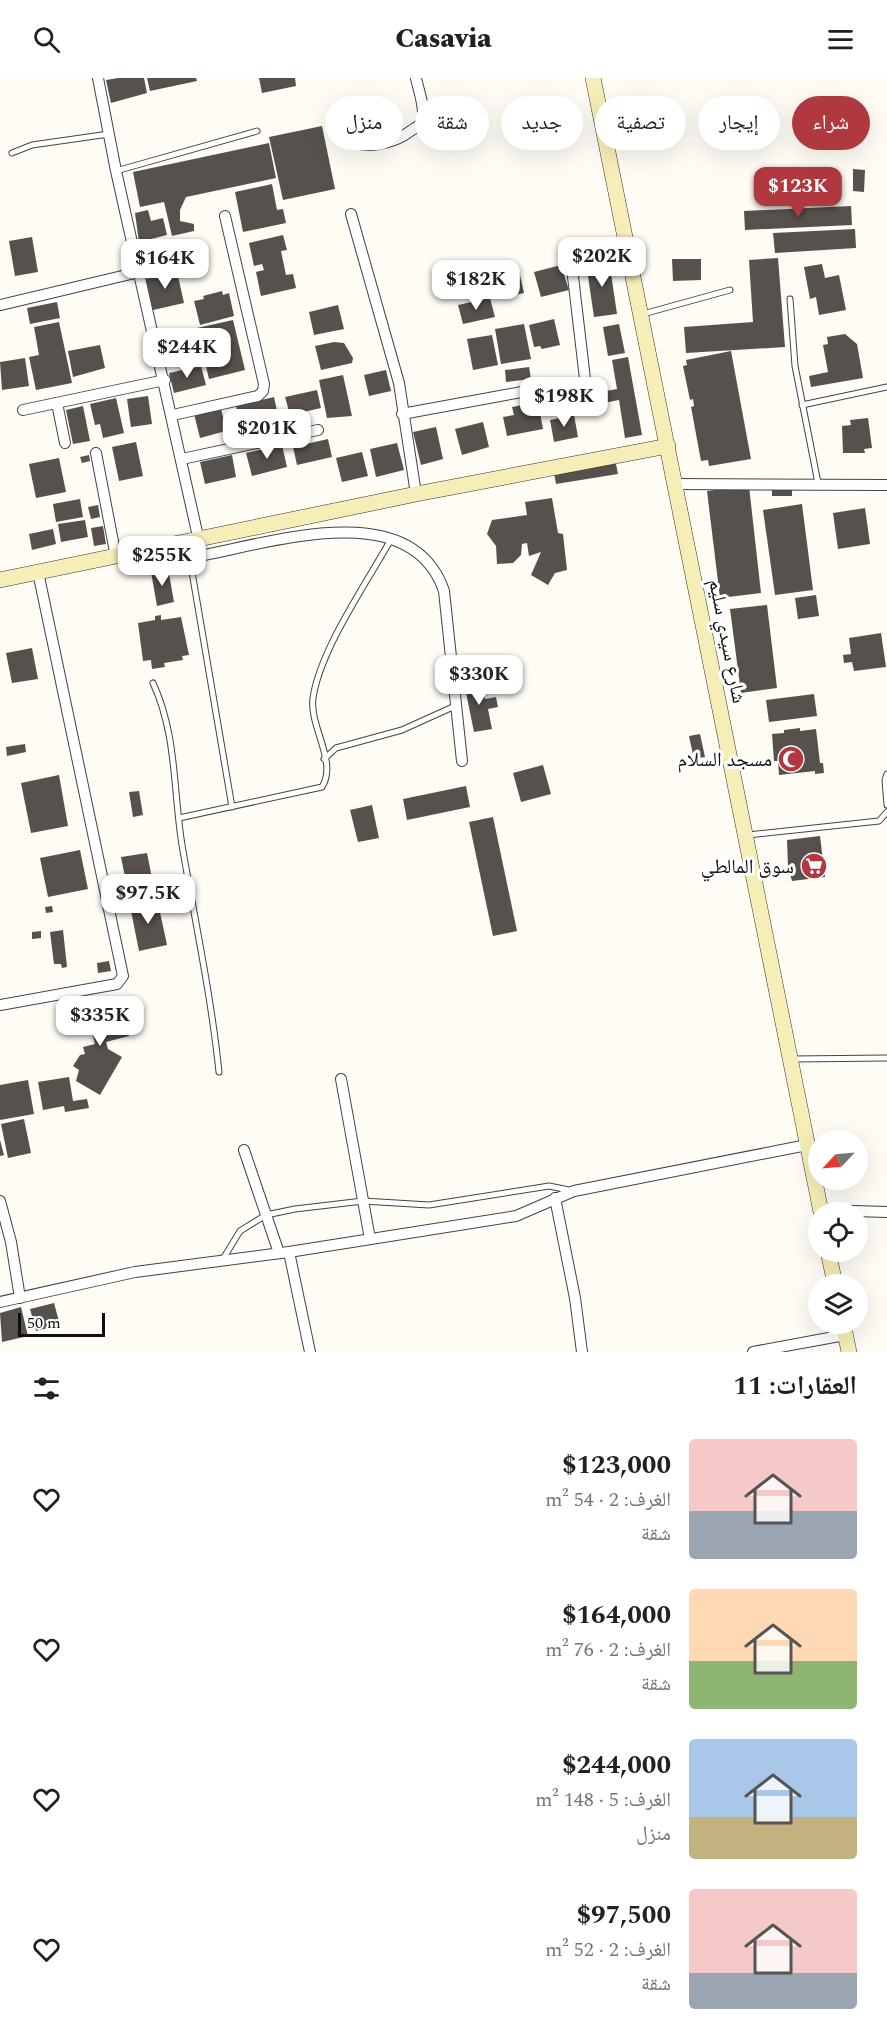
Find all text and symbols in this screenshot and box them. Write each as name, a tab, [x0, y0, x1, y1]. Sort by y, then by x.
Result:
text: Casavia	[395, 18, 492, 60]
icon: search	[30, 23, 63, 56]
icon: menu	[824, 23, 857, 56]
chip: منزل	[325, 96, 403, 150]
chip: شقة	[415, 96, 489, 150]
chip: جديد	[501, 96, 583, 150]
chip: تصفية	[595, 96, 686, 150]
chip: إيجار	[698, 96, 780, 150]
chip: شراء	[792, 96, 870, 150]
pin: $123K	[756, 167, 840, 218]
text: $123K	[768, 171, 828, 201]
pin: $202K	[560, 237, 644, 288]
pin: $164K	[123, 239, 207, 290]
text: $202K	[572, 241, 632, 271]
text: $164K	[135, 243, 195, 273]
pin: $182K	[434, 260, 518, 311]
text: $182K	[446, 264, 506, 294]
pin: $244K	[145, 328, 229, 379]
text: $244K	[157, 332, 217, 362]
pin: $198K	[522, 377, 606, 428]
text: $198K	[534, 381, 594, 411]
pin: $201K	[225, 409, 309, 460]
text: $201K	[237, 413, 297, 443]
pin: $255K	[120, 536, 204, 587]
text: $255K	[132, 540, 192, 570]
street label: شارع سيدي سليم	[700, 576, 754, 706]
pin: $330K	[437, 655, 521, 706]
text: $330K	[449, 659, 509, 689]
mosque icon: مسجد السلام	[776, 744, 806, 774]
place label: مسجد السلام	[678, 745, 772, 775]
supermarket icon: سوق المالطي	[799, 851, 829, 881]
place label: سوق المالطي	[701, 852, 794, 882]
pin: $97.5K	[99, 874, 197, 925]
text: $97.5K	[115, 878, 181, 908]
pin: $335K	[58, 996, 142, 1047]
text: $335K	[70, 1000, 130, 1030]
north arrow	[808, 1130, 868, 1190]
map controls	[808, 1130, 868, 1334]
button: locate	[808, 1202, 868, 1262]
button: layers	[808, 1274, 868, 1334]
scale bar	[18, 1310, 105, 1338]
text: 50 m	[27, 1311, 61, 1335]
text: العقارات: 11	[733, 1366, 857, 1406]
icon: filters	[30, 1372, 63, 1405]
text: $123,000	[562, 1445, 671, 1485]
icon: home	[737, 1463, 809, 1535]
icon: heart	[30, 1483, 63, 1516]
text: الغرف: 2 · 54 m²	[545, 1485, 671, 1515]
text: شقة	[641, 1519, 671, 1549]
text: $164,000	[562, 1595, 671, 1635]
icon: home	[737, 1613, 809, 1685]
icon: heart	[30, 1633, 63, 1666]
text: الغرف: 2 · 76 m²	[545, 1635, 671, 1665]
text: شقة	[641, 1669, 671, 1699]
text: $244,000	[562, 1745, 671, 1785]
icon: home	[737, 1763, 809, 1835]
icon: heart	[30, 1783, 63, 1816]
text: الغرف: 5 · 148 m²	[535, 1785, 671, 1815]
text: منزل	[636, 1819, 671, 1849]
text: $97,500	[577, 1895, 671, 1935]
icon: home	[737, 1913, 809, 1985]
icon: heart	[30, 1933, 63, 1966]
text: الغرف: 2 · 52 m²	[545, 1935, 671, 1965]
text: شقة	[641, 1969, 671, 1999]

